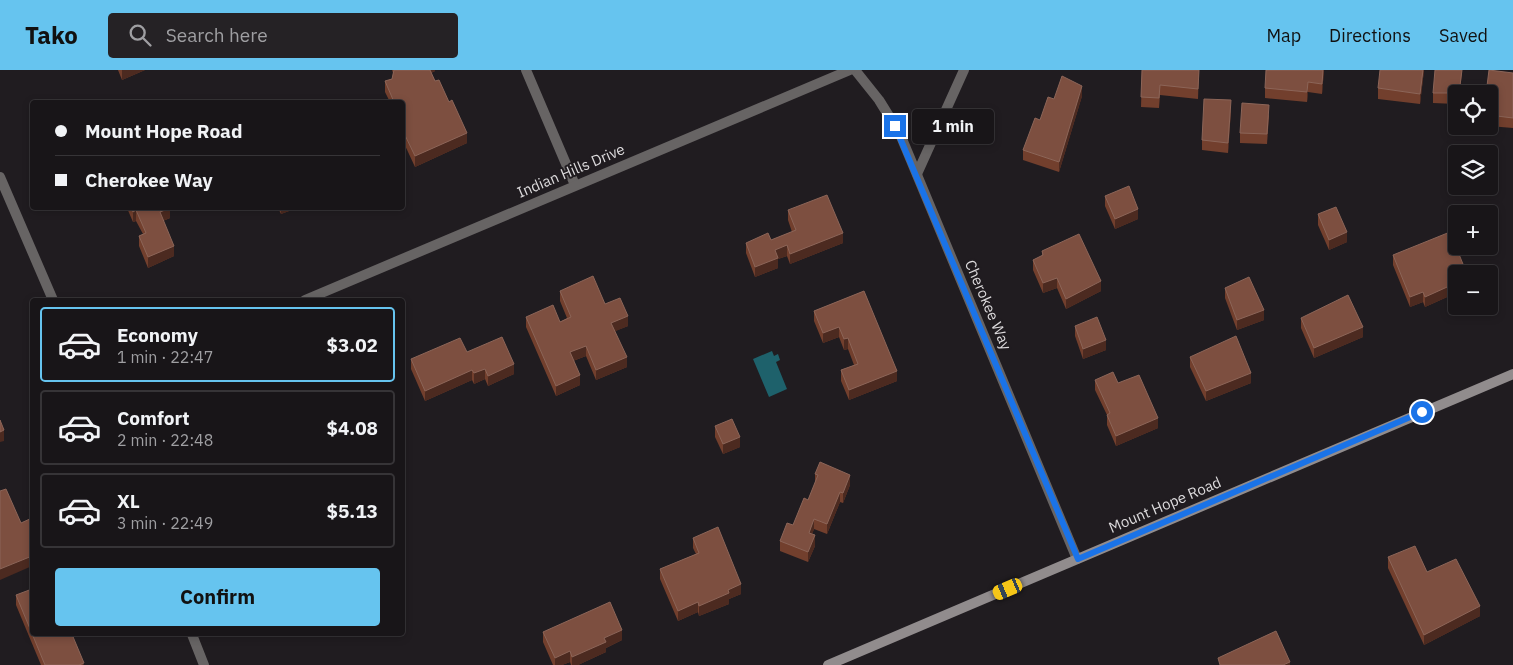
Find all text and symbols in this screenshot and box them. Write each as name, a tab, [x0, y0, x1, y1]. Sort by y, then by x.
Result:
search box	[108, 13, 458, 58]
text: Tako	[25, 19, 78, 51]
icon: search	[126, 21, 154, 49]
text: Search here	[166, 23, 268, 47]
text: Map	[1266, 24, 1301, 47]
text: Directions	[1329, 24, 1411, 47]
text: Saved	[1439, 24, 1488, 47]
map controls	[1448, 85, 1498, 315]
button: locate	[1448, 85, 1498, 135]
callout: 1 min	[912, 108, 995, 144]
route end	[884, 115, 906, 137]
text: 1 min	[932, 116, 974, 136]
text: Mount Hope Road	[85, 119, 242, 143]
street label: Indian Hills Drive	[514, 139, 628, 202]
button: layers	[1448, 145, 1498, 195]
text: Cherokee Way	[85, 168, 213, 192]
button: +	[1448, 205, 1498, 255]
street label: Cherokee Way	[961, 257, 1016, 353]
button: −	[1448, 265, 1498, 315]
icon: car	[57, 322, 102, 367]
text: Economy	[117, 323, 198, 347]
text: $3.02	[326, 333, 378, 357]
text: 1 min · 22:47	[117, 347, 213, 367]
route start	[1411, 401, 1433, 423]
icon: car	[57, 405, 102, 450]
text: Comfort	[117, 406, 190, 430]
text: $4.08	[326, 416, 378, 440]
text: 2 min · 22:48	[117, 430, 213, 450]
street label: Mount Hope Road	[1106, 472, 1224, 537]
icon: car	[57, 488, 102, 533]
text: XL	[117, 489, 140, 513]
text: $5.13	[326, 499, 378, 523]
text: 3 min · 22:49	[117, 513, 213, 533]
button: Confirm	[55, 568, 380, 626]
car	[991, 576, 1024, 602]

